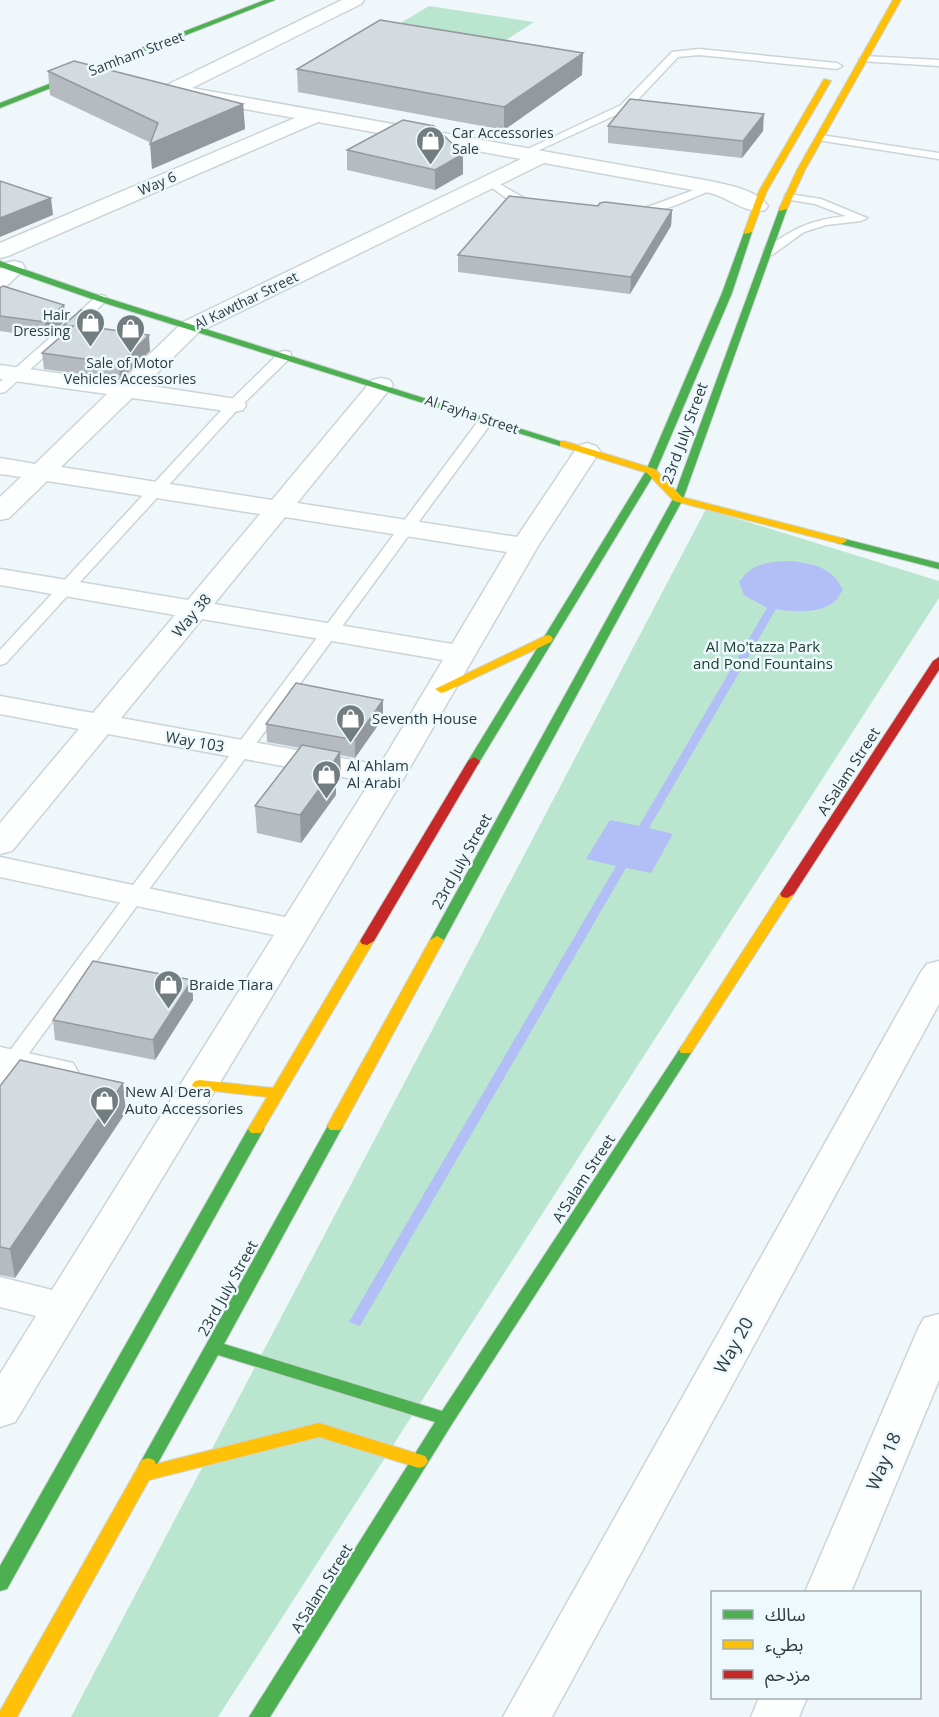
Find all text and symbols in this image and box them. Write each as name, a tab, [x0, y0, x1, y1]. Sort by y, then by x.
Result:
street label: Samham Street	[86, 26, 186, 80]
place label: Car Accessories Sale	[452, 123, 554, 158]
shop icon: Car Accessories Sale	[415, 124, 447, 166]
street label: Way 6	[135, 167, 179, 199]
street label: Al Kawthar Street	[191, 267, 301, 333]
place label: Hair Dressing	[13, 305, 70, 340]
shop icon: Hair Dressing	[75, 306, 107, 348]
shop icon: Sale of Motor Vehicles Accessories	[114, 312, 146, 354]
place label: Sale of Motor Vehicles Accessories	[64, 353, 197, 388]
street label: 23rd July Street	[656, 379, 712, 487]
street label: Al Fayha Street	[423, 390, 521, 438]
street label: Way 38	[167, 589, 215, 641]
park label: Al Mo'tazza Park and Pond Fountains	[693, 636, 833, 673]
shop icon: Seventh House	[335, 702, 367, 744]
place label: Seventh House	[372, 708, 477, 728]
street label: A'Salam Street	[812, 723, 884, 819]
street label: Way 103	[164, 726, 226, 756]
place label: Al Ahlam Al Arabi	[347, 755, 409, 792]
shop icon: Al Ahlam Al Arabi	[310, 758, 342, 800]
street label: 23rd July Street	[426, 809, 496, 913]
shop icon: Braide Tiara	[152, 968, 184, 1010]
place label: Braide Tiara	[189, 974, 273, 994]
place label: New Al Dera Auto Accessories	[125, 1081, 243, 1118]
shop icon: New Al Dera Auto Accessories	[88, 1084, 120, 1126]
street label: A'Salam Street	[547, 1130, 619, 1226]
street label: 23rd July Street	[192, 1236, 262, 1340]
street label: Way 20	[708, 1313, 758, 1377]
street label: Way 18	[860, 1428, 906, 1494]
street label: A'Salam Street	[286, 1540, 356, 1636]
legend	[711, 1591, 921, 1699]
text: سالك	[765, 1602, 806, 1626]
text: بطيء	[765, 1632, 803, 1658]
text: مزدحم	[765, 1662, 810, 1688]

